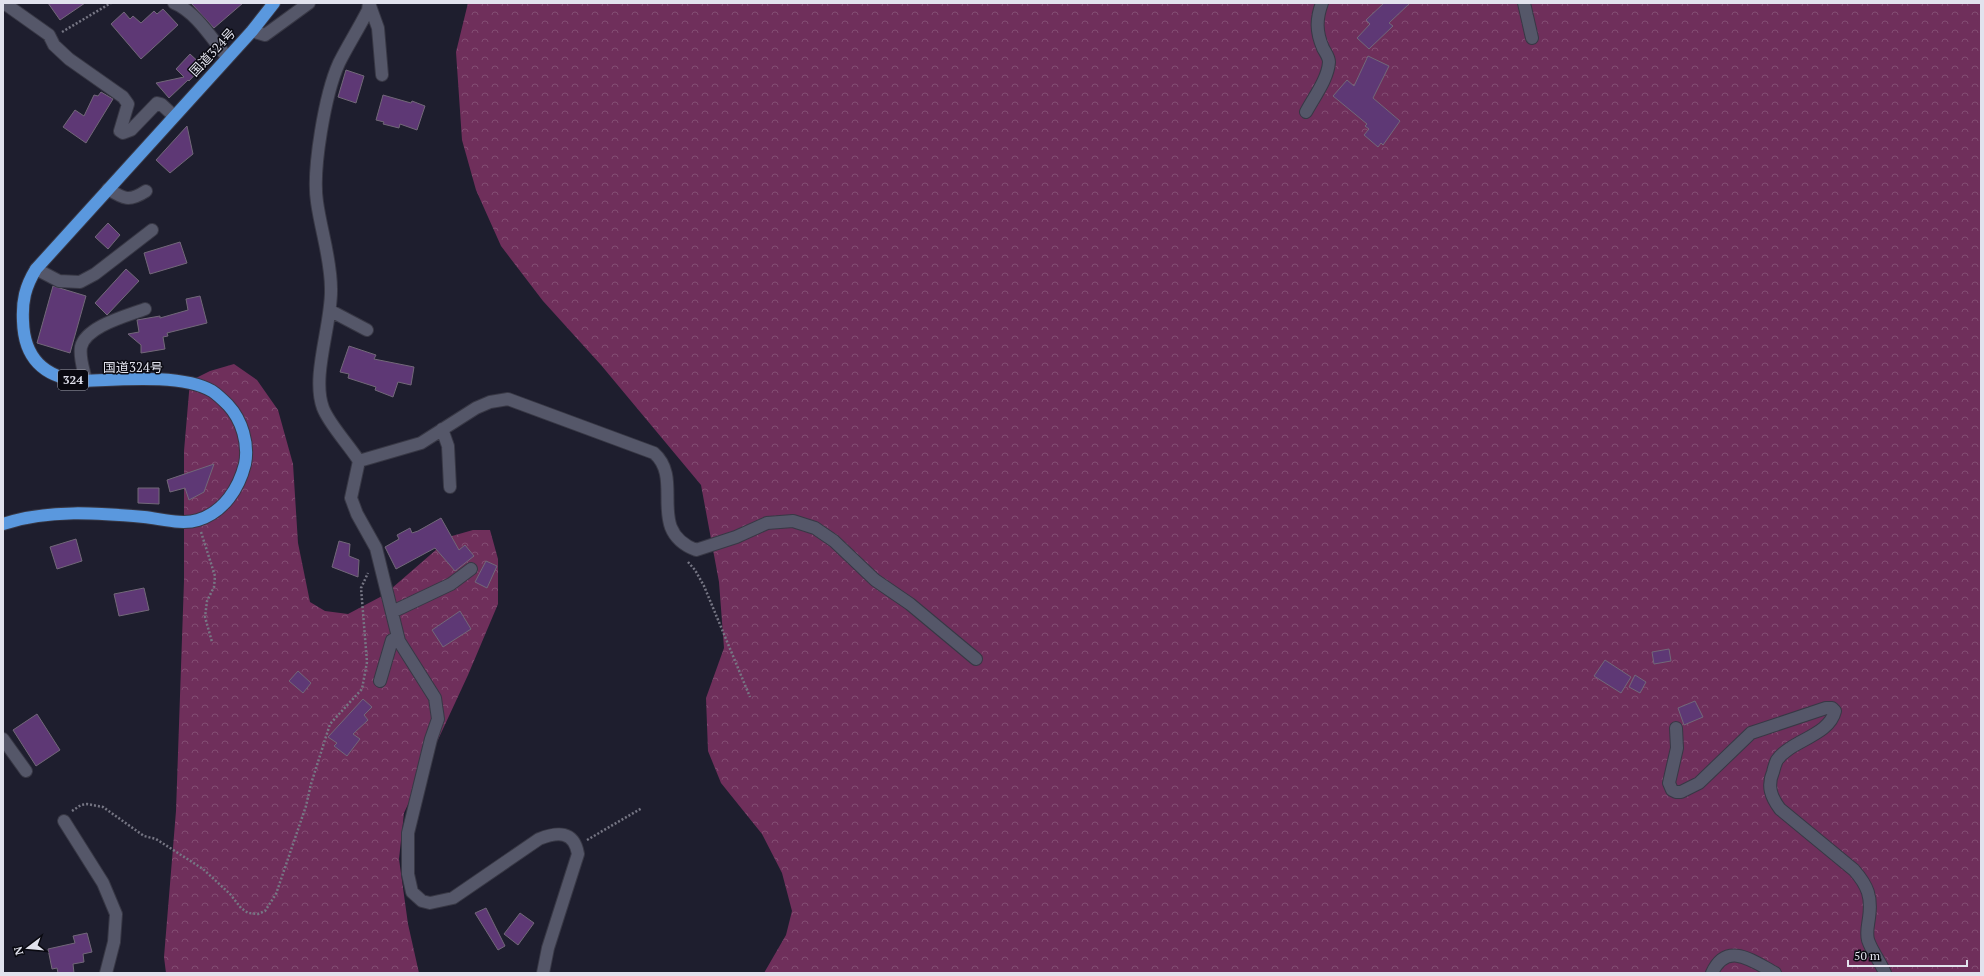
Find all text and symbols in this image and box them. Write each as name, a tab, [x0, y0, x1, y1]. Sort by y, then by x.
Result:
street label: 国道324号	[185, 24, 239, 80]
street label: 国道324号	[103, 358, 163, 376]
road number: 324	[58, 370, 88, 390]
north arrow	[8, 928, 48, 968]
scale bar	[1848, 942, 1967, 968]
text: N	[10, 944, 26, 957]
text: 50 m	[1854, 948, 1881, 963]

